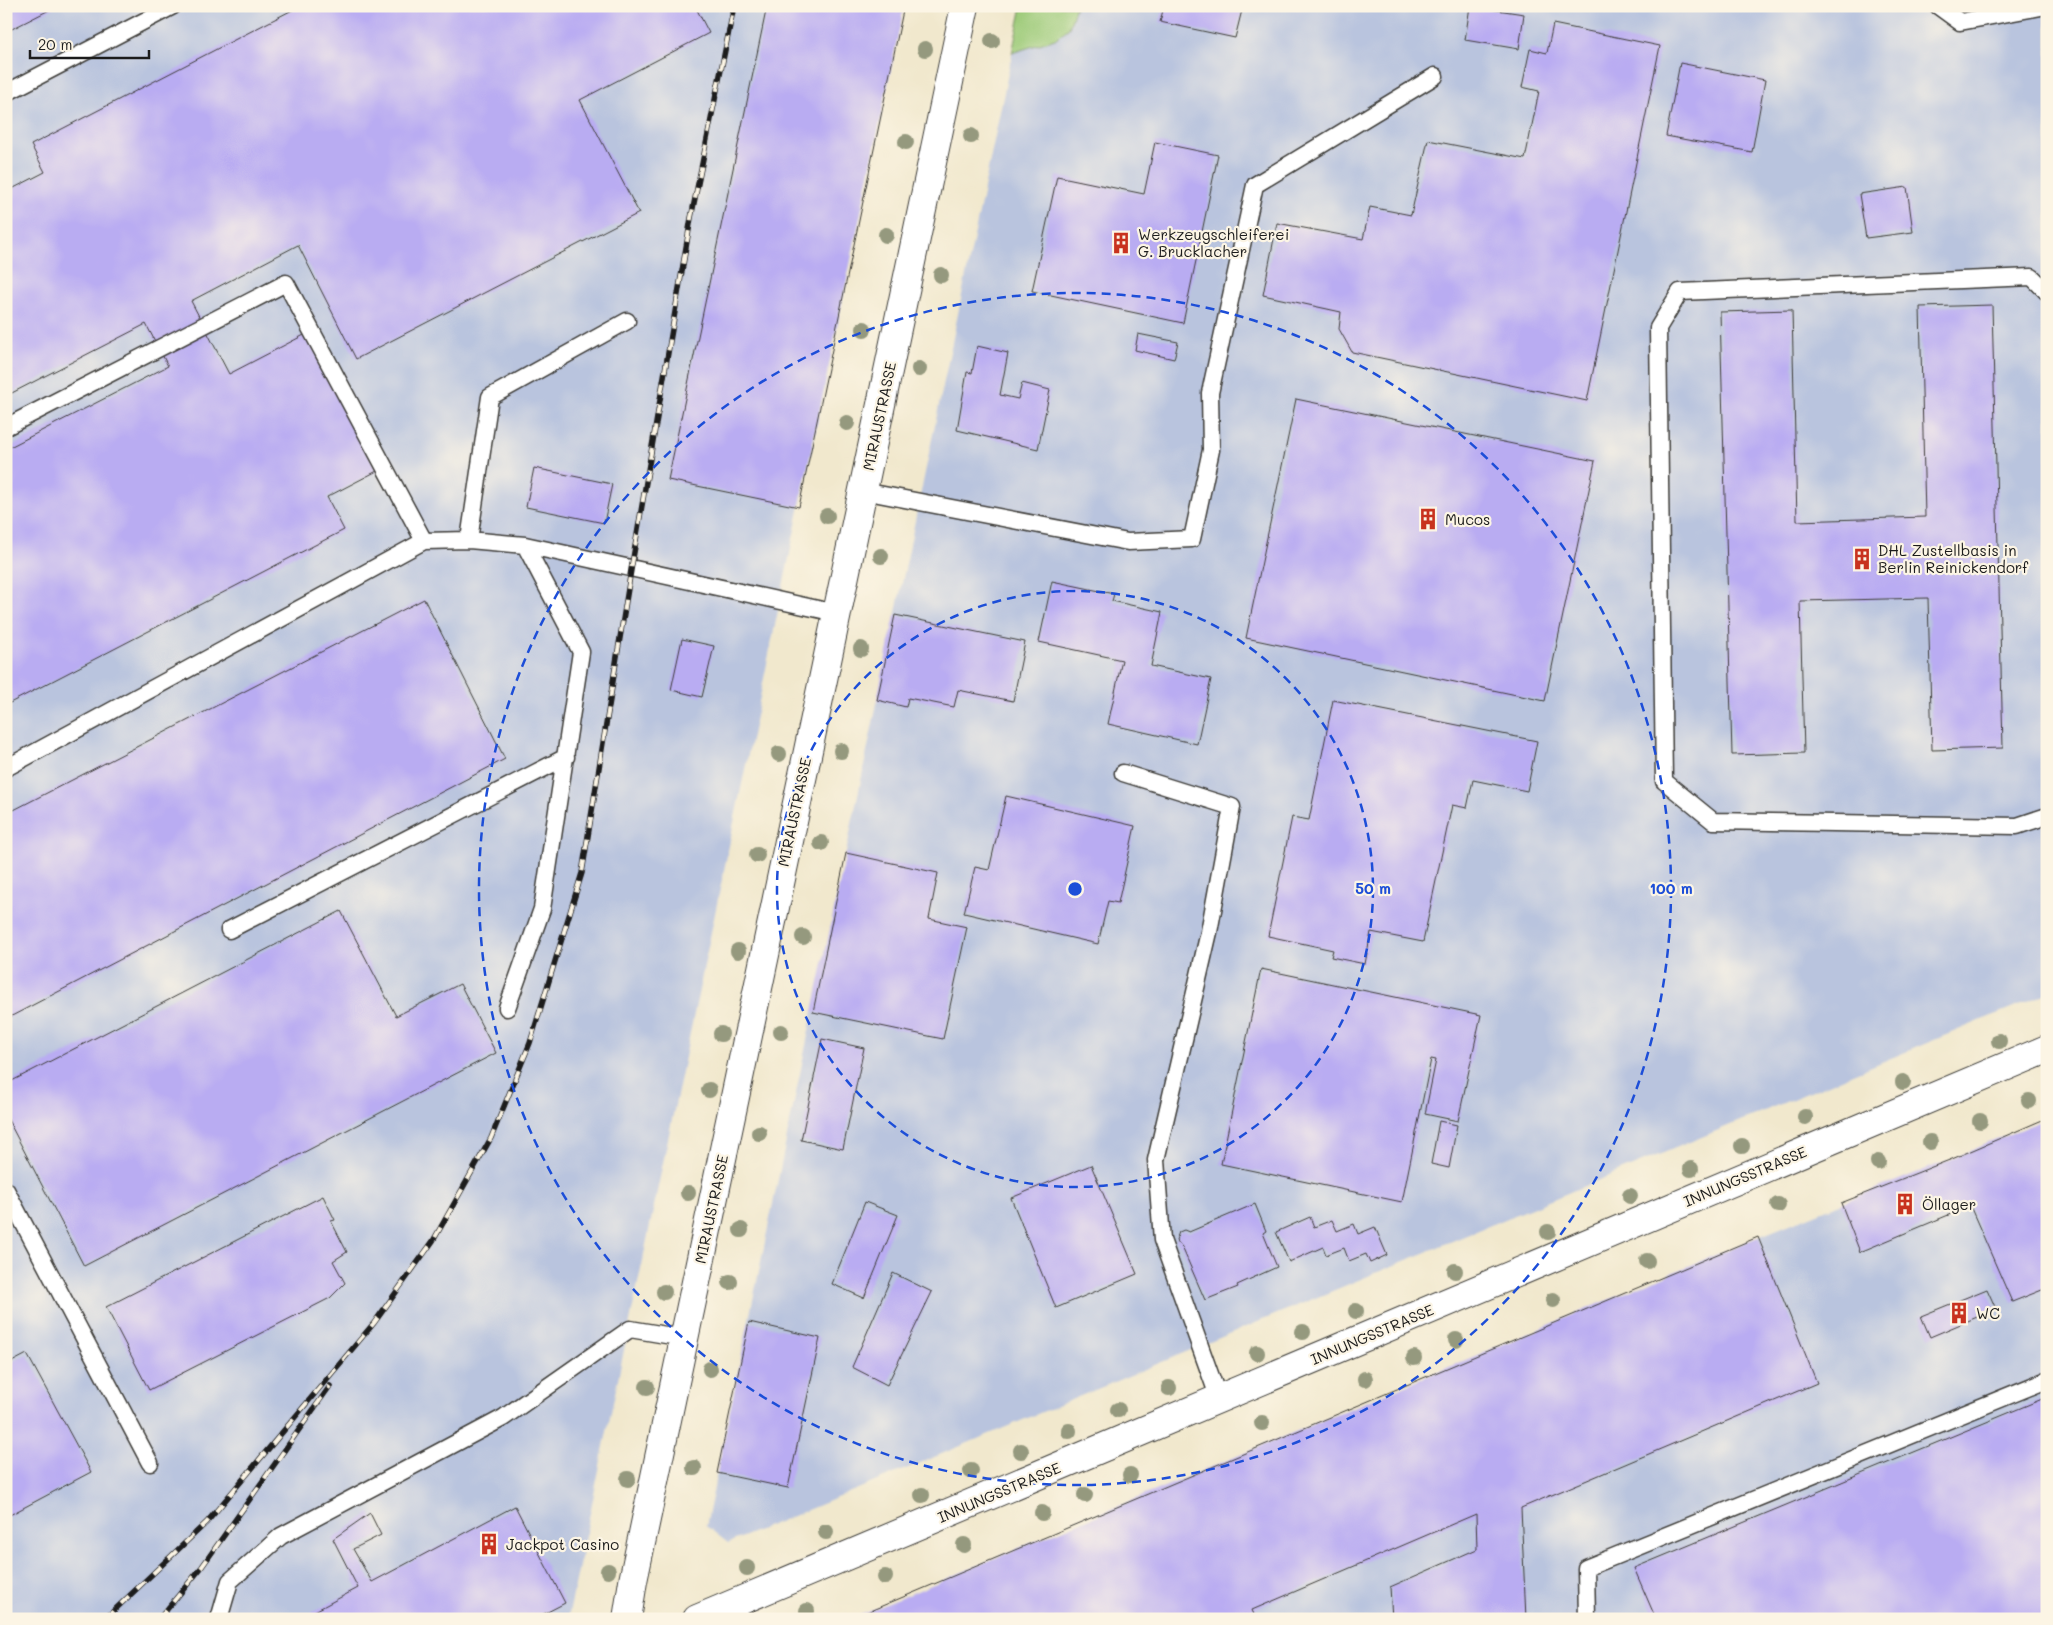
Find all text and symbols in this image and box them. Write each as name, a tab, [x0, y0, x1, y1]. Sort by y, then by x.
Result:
scale bar	[30, 28, 149, 60]
text: 20 m	[38, 34, 72, 54]
place label: Werkzeugschleiferei G. Brucklacher	[1138, 224, 1289, 261]
building icon: Werkzeugschleiferei G. Brucklacher	[1108, 230, 1134, 256]
street label: MIRAUSTRASSE	[858, 359, 900, 472]
building icon: Mucos	[1415, 506, 1441, 532]
place label: Mucos	[1445, 509, 1490, 529]
place label: DHL Zustellbasis in Berlin Reinickendorf	[1878, 540, 2029, 577]
building icon: DHL Zustellbasis in Berlin Reinickendorf	[1849, 546, 1875, 572]
street label: MIRAUSTRASSE	[773, 755, 815, 868]
text: 50 m	[1355, 878, 1391, 898]
text: 100 m	[1649, 878, 1693, 898]
centre of rings	[1066, 880, 1084, 898]
street label: INNUNGSSTRASSE	[1681, 1141, 1810, 1211]
street label: MIRAUSTRASSE	[690, 1152, 732, 1265]
building icon: Öllager	[1892, 1191, 1918, 1217]
place label: Öllager	[1922, 1194, 1976, 1214]
street label: INNUNGSSTRASSE	[1308, 1299, 1437, 1369]
building icon: WC	[1946, 1300, 1972, 1326]
place label: WC	[1976, 1303, 2000, 1323]
street label: INNUNGSSTRASSE	[935, 1457, 1064, 1527]
building icon: Jackpot Casino	[476, 1531, 502, 1557]
place label: Jackpot Casino	[506, 1534, 619, 1554]

